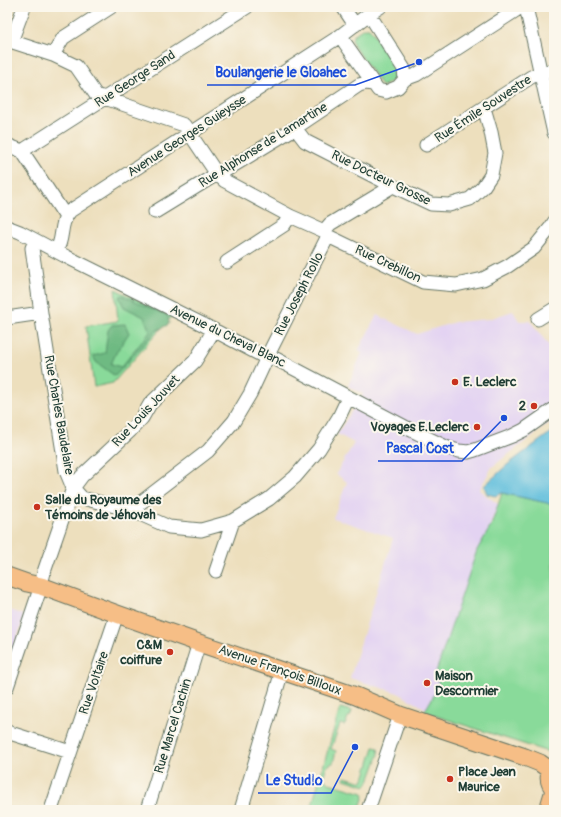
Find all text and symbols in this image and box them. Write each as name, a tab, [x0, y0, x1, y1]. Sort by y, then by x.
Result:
street label: Rue George Sand	[92, 47, 178, 111]
callout: Boulangerie le Gloahec	[207, 59, 355, 85]
text: Boulangerie le Gloahec	[215, 64, 347, 81]
street label: Rue Émile Souvestre	[432, 71, 535, 146]
street label: Avenue Georges Guieysse	[125, 91, 250, 180]
street label: Rue Alphonse de Lamartine	[196, 99, 331, 191]
street label: Rue Docteur Grosse	[329, 147, 434, 209]
street label: Rue Crebillon	[352, 242, 424, 286]
street label: Rue Joseph Rollo	[271, 250, 327, 338]
street label: Avenue du Cheval Blanc	[167, 301, 289, 371]
street label: Rue Charles Baudelaire	[41, 354, 77, 477]
street label: Rue Louis Jouvet	[109, 371, 184, 450]
place label: E. Leclerc	[463, 374, 517, 390]
marker: E. Leclerc	[450, 377, 460, 387]
place label: 2	[519, 398, 526, 414]
marker: 2	[529, 401, 539, 411]
place label: Voyages E.Leclerc	[370, 419, 469, 435]
marker: Voyages E.Leclerc	[472, 422, 482, 432]
callout: Pascal Cost	[378, 435, 462, 461]
text: Pascal Cost	[386, 440, 454, 457]
place label: Salle du Royaume des Témoins de Jéhovah	[44, 492, 161, 523]
marker: Salle du Royaume des Témoins de Jéhovah	[32, 502, 42, 512]
place label: C&M coiffure	[119, 637, 163, 668]
street label: Avenue François Billoux	[216, 641, 344, 699]
marker: C&M coiffure	[165, 647, 175, 657]
street label: Rue Voltaire	[76, 649, 112, 717]
place label: Maison Descormier	[435, 668, 499, 699]
street label: Rue Marcel Cachin	[151, 676, 195, 776]
marker: Maison Descormier	[422, 678, 432, 688]
place label: Place Jean Maurice	[458, 764, 516, 795]
callout: Le Stud!o	[258, 767, 331, 793]
text: Le Stud!o	[265, 772, 323, 789]
marker: Place Jean Maurice	[445, 774, 455, 784]

